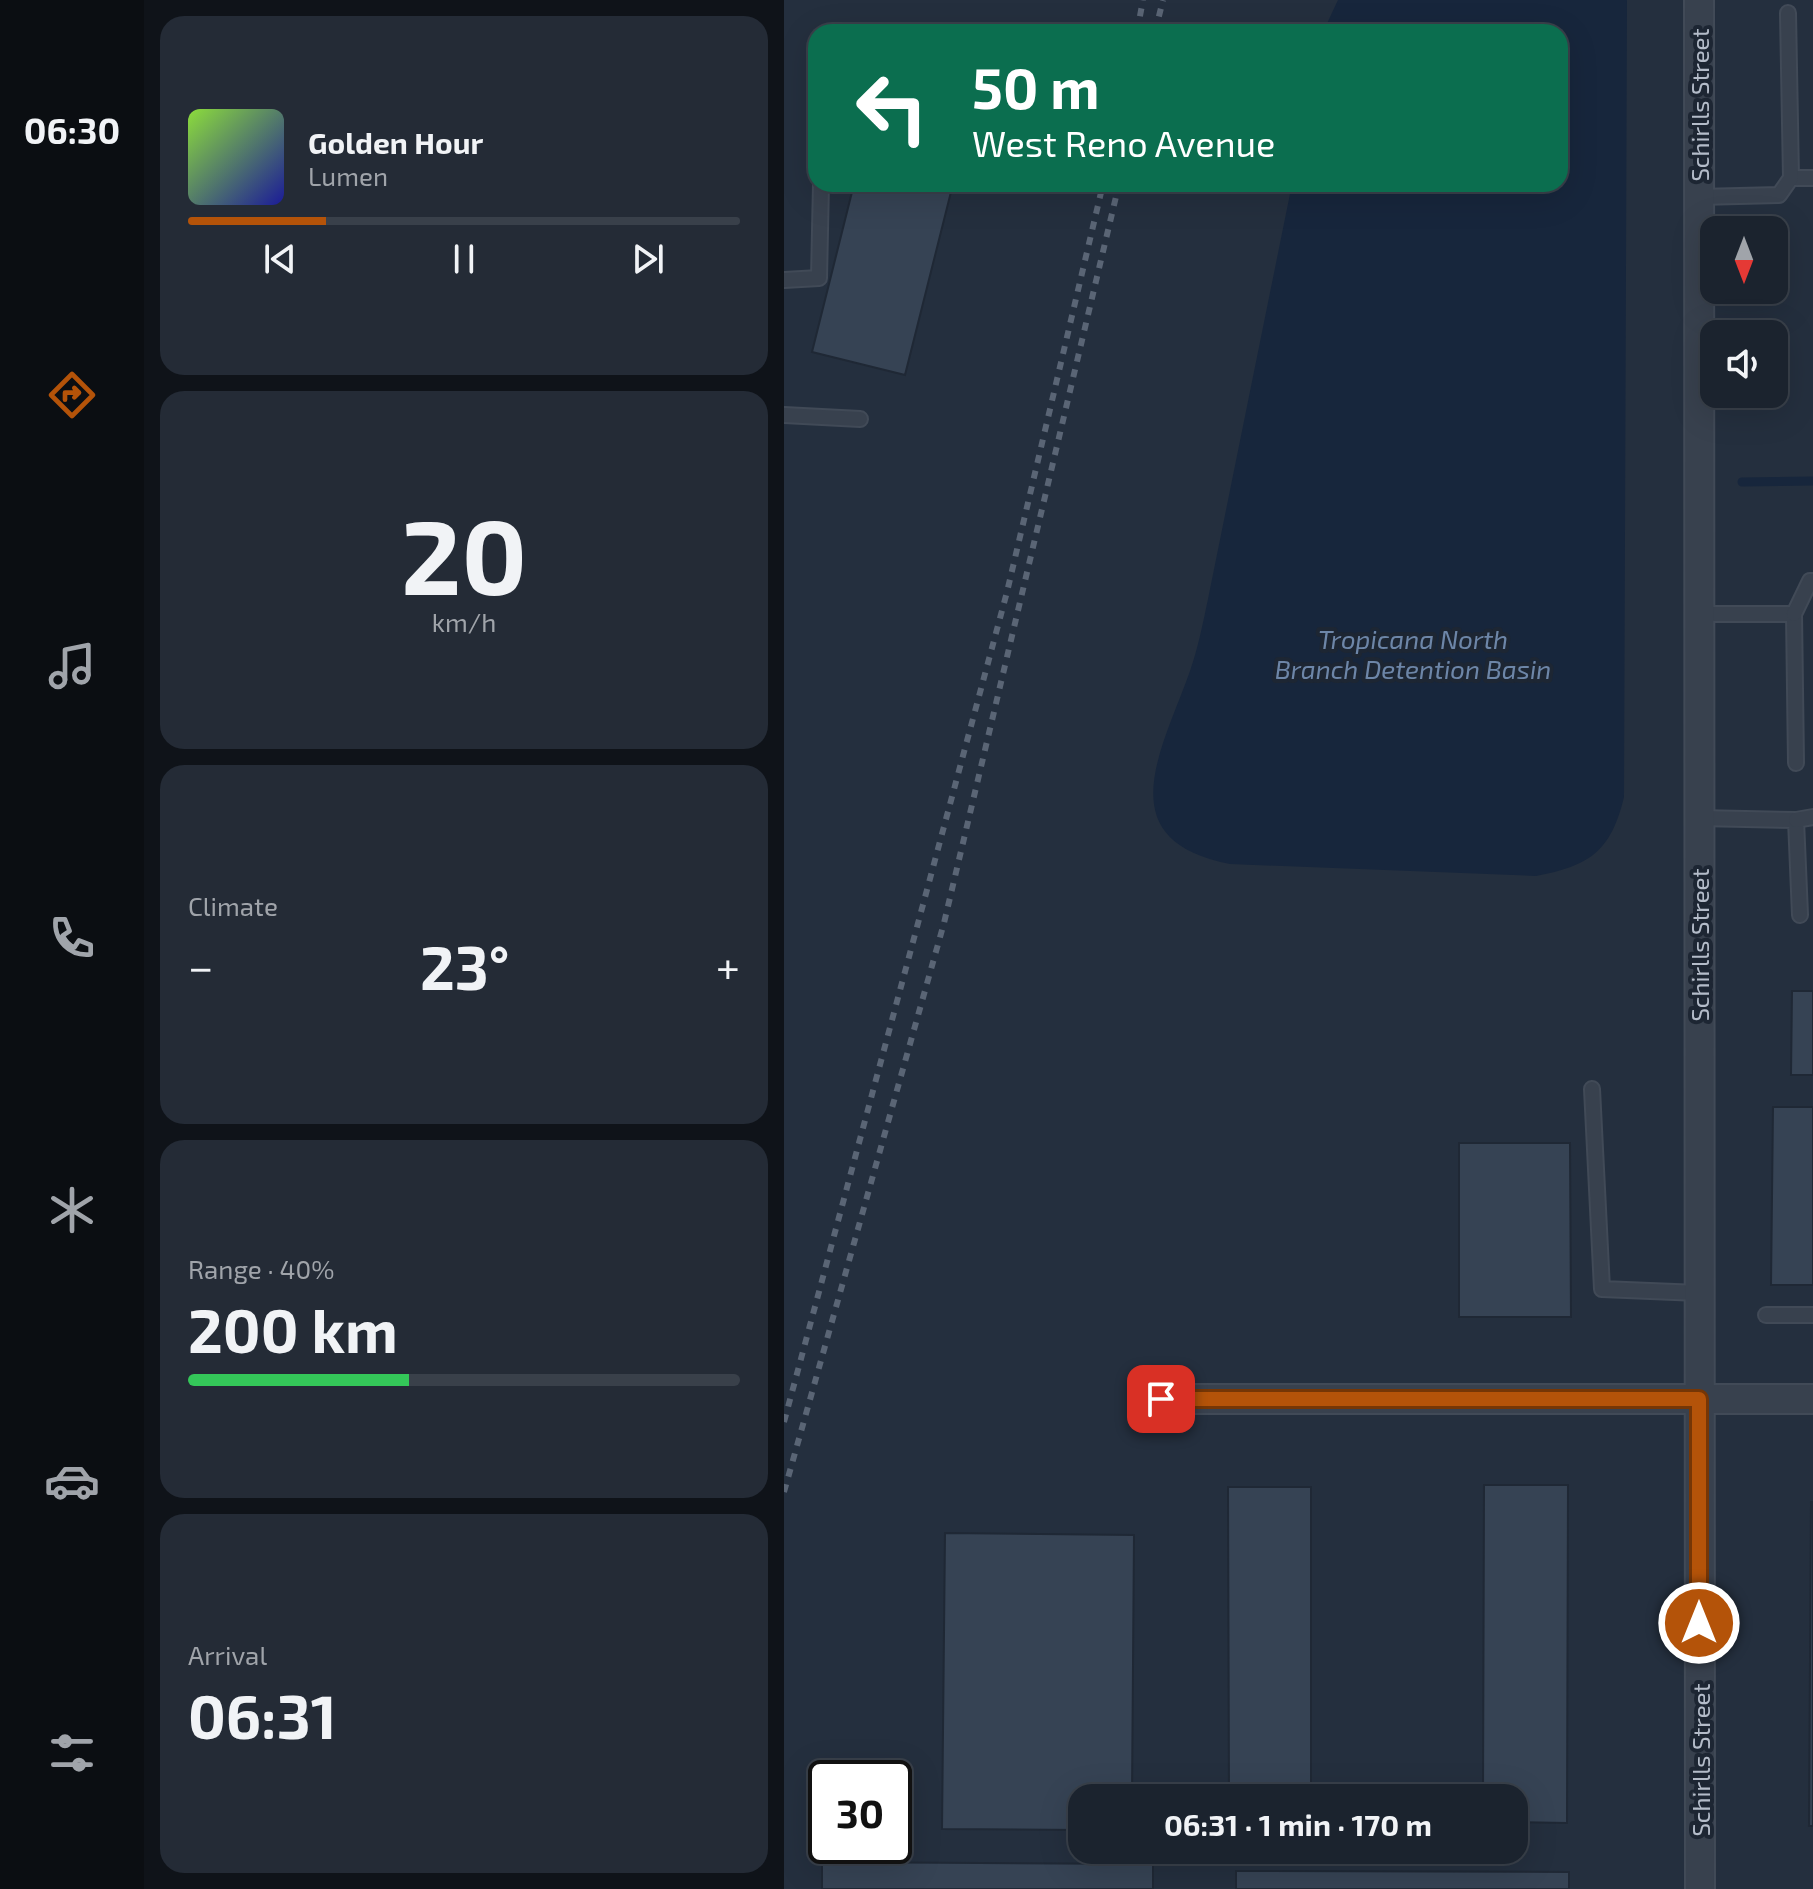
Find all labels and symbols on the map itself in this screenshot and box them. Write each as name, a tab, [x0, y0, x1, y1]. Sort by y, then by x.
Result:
street label: Schirlls Street	[1685, 28, 1714, 182]
north arrow	[1700, 216, 1788, 304]
water label: Tropicana North Branch Detention Basin	[1275, 623, 1551, 684]
street label: Schirlls Street	[1685, 868, 1714, 1022]
pin	[1127, 1365, 1195, 1433]
position arrow	[1657, 1581, 1741, 1665]
street label: Schirlls Street	[1686, 1683, 1715, 1837]
speed limit sign: 30	[808, 1760, 912, 1864]

